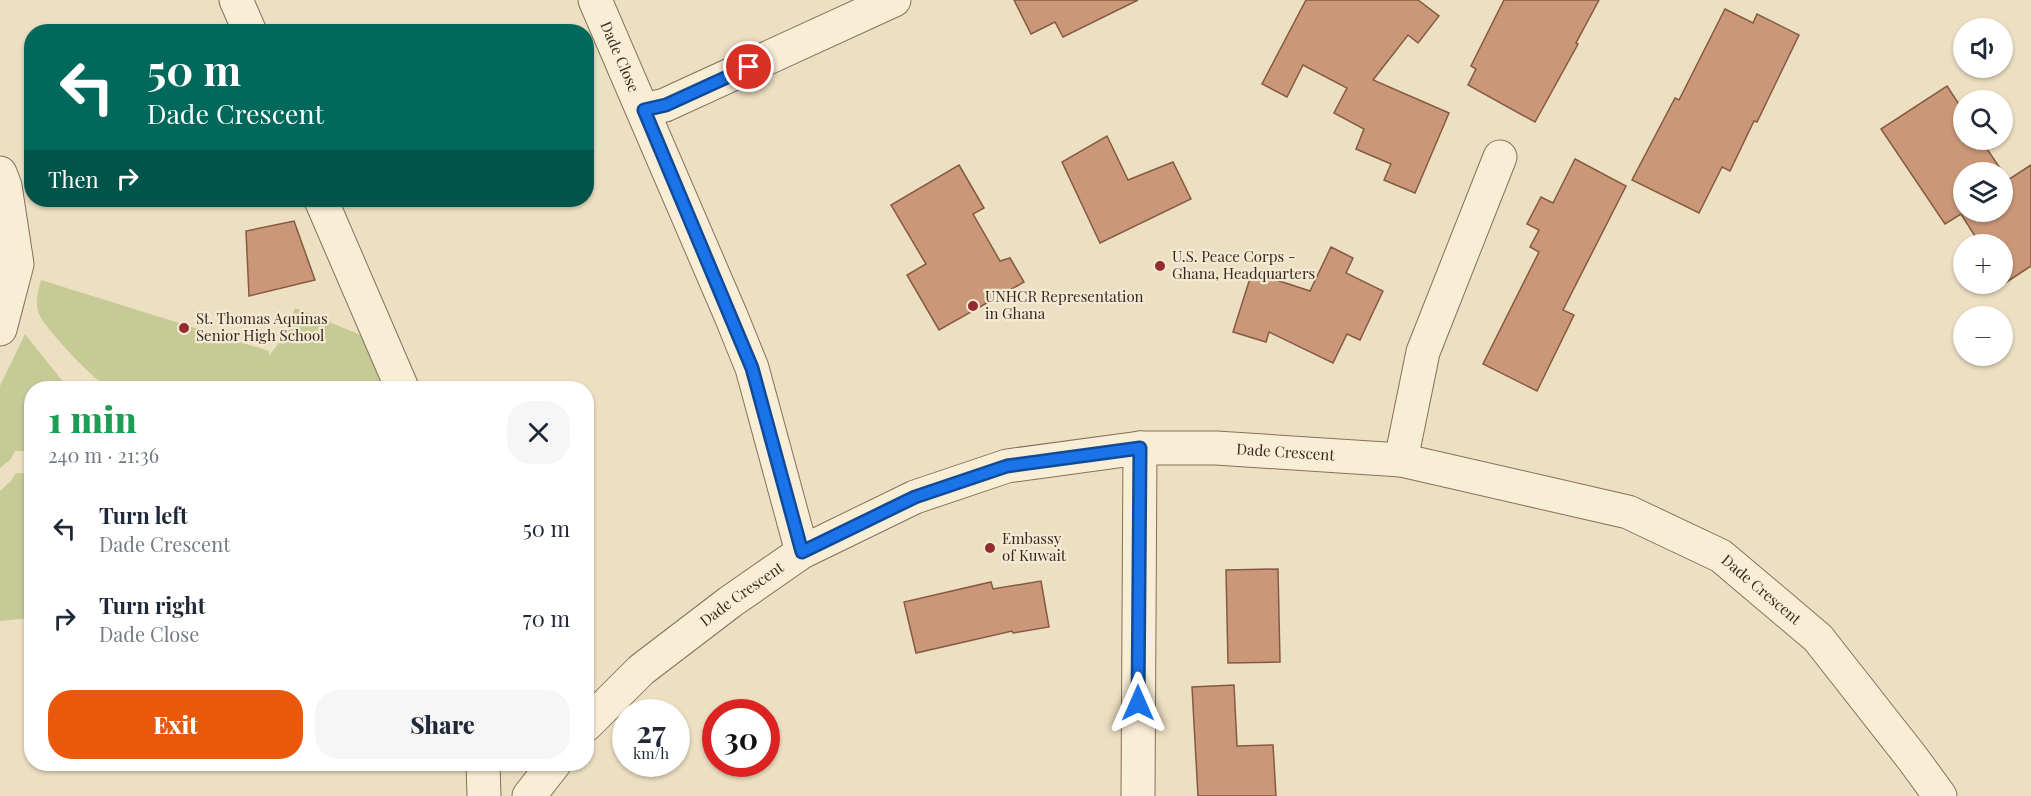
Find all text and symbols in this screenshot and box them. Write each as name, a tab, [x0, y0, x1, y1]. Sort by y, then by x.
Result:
street label: Dade Close	[596, 18, 645, 95]
map controls	[1953, 18, 2013, 366]
button: sound	[1953, 18, 2013, 78]
text: 50 m	[147, 41, 241, 97]
pin	[723, 41, 774, 92]
icon: left	[48, 48, 126, 126]
icon: arrive	[732, 50, 765, 83]
button: search	[1953, 90, 2013, 150]
text: Dade Crescent	[147, 95, 324, 131]
icon: right	[111, 162, 144, 195]
button: layers	[1953, 162, 2013, 222]
text: Then	[48, 164, 99, 194]
button: +	[1953, 234, 2013, 294]
place label: U.S. Peace Corps - Ghana, Headquarters	[1172, 246, 1315, 283]
marker: U.S. Peace Corps - Ghana, Headquarters	[1153, 259, 1167, 273]
place label: UNHCR Representation in Ghana	[985, 286, 1144, 323]
marker: UNHCR Representation in Ghana	[966, 299, 980, 313]
button: −	[1953, 306, 2013, 366]
place label: St. Thomas Aquinas Senior High School	[196, 308, 328, 345]
marker: St. Thomas Aquinas Senior High School	[177, 321, 191, 335]
text: 1 min	[48, 394, 137, 442]
button: close	[507, 401, 570, 464]
street label: Dade Crescent	[1236, 438, 1336, 465]
text: 240 m · 21:36	[48, 441, 159, 468]
text: Turn left	[99, 500, 188, 530]
icon: left	[48, 512, 81, 545]
text: 50 m	[523, 513, 570, 543]
place label: Embassy of Kuwait	[1002, 528, 1067, 565]
text: Dade Crescent	[99, 530, 230, 557]
marker: Embassy of Kuwait	[983, 541, 997, 555]
street label: Dade Crescent	[1718, 550, 1806, 629]
street label: Dade Crescent	[695, 556, 788, 630]
text: Turn right	[99, 590, 205, 620]
icon: right	[48, 602, 81, 635]
text: 70 m	[523, 603, 570, 633]
text: Dade Close	[99, 620, 199, 647]
position arrow	[1106, 671, 1170, 735]
button: Exit	[48, 690, 303, 759]
button: Share	[315, 690, 570, 759]
speed limit sign: 30	[702, 699, 780, 777]
text: 27	[636, 711, 666, 751]
text: km/h	[633, 743, 669, 763]

